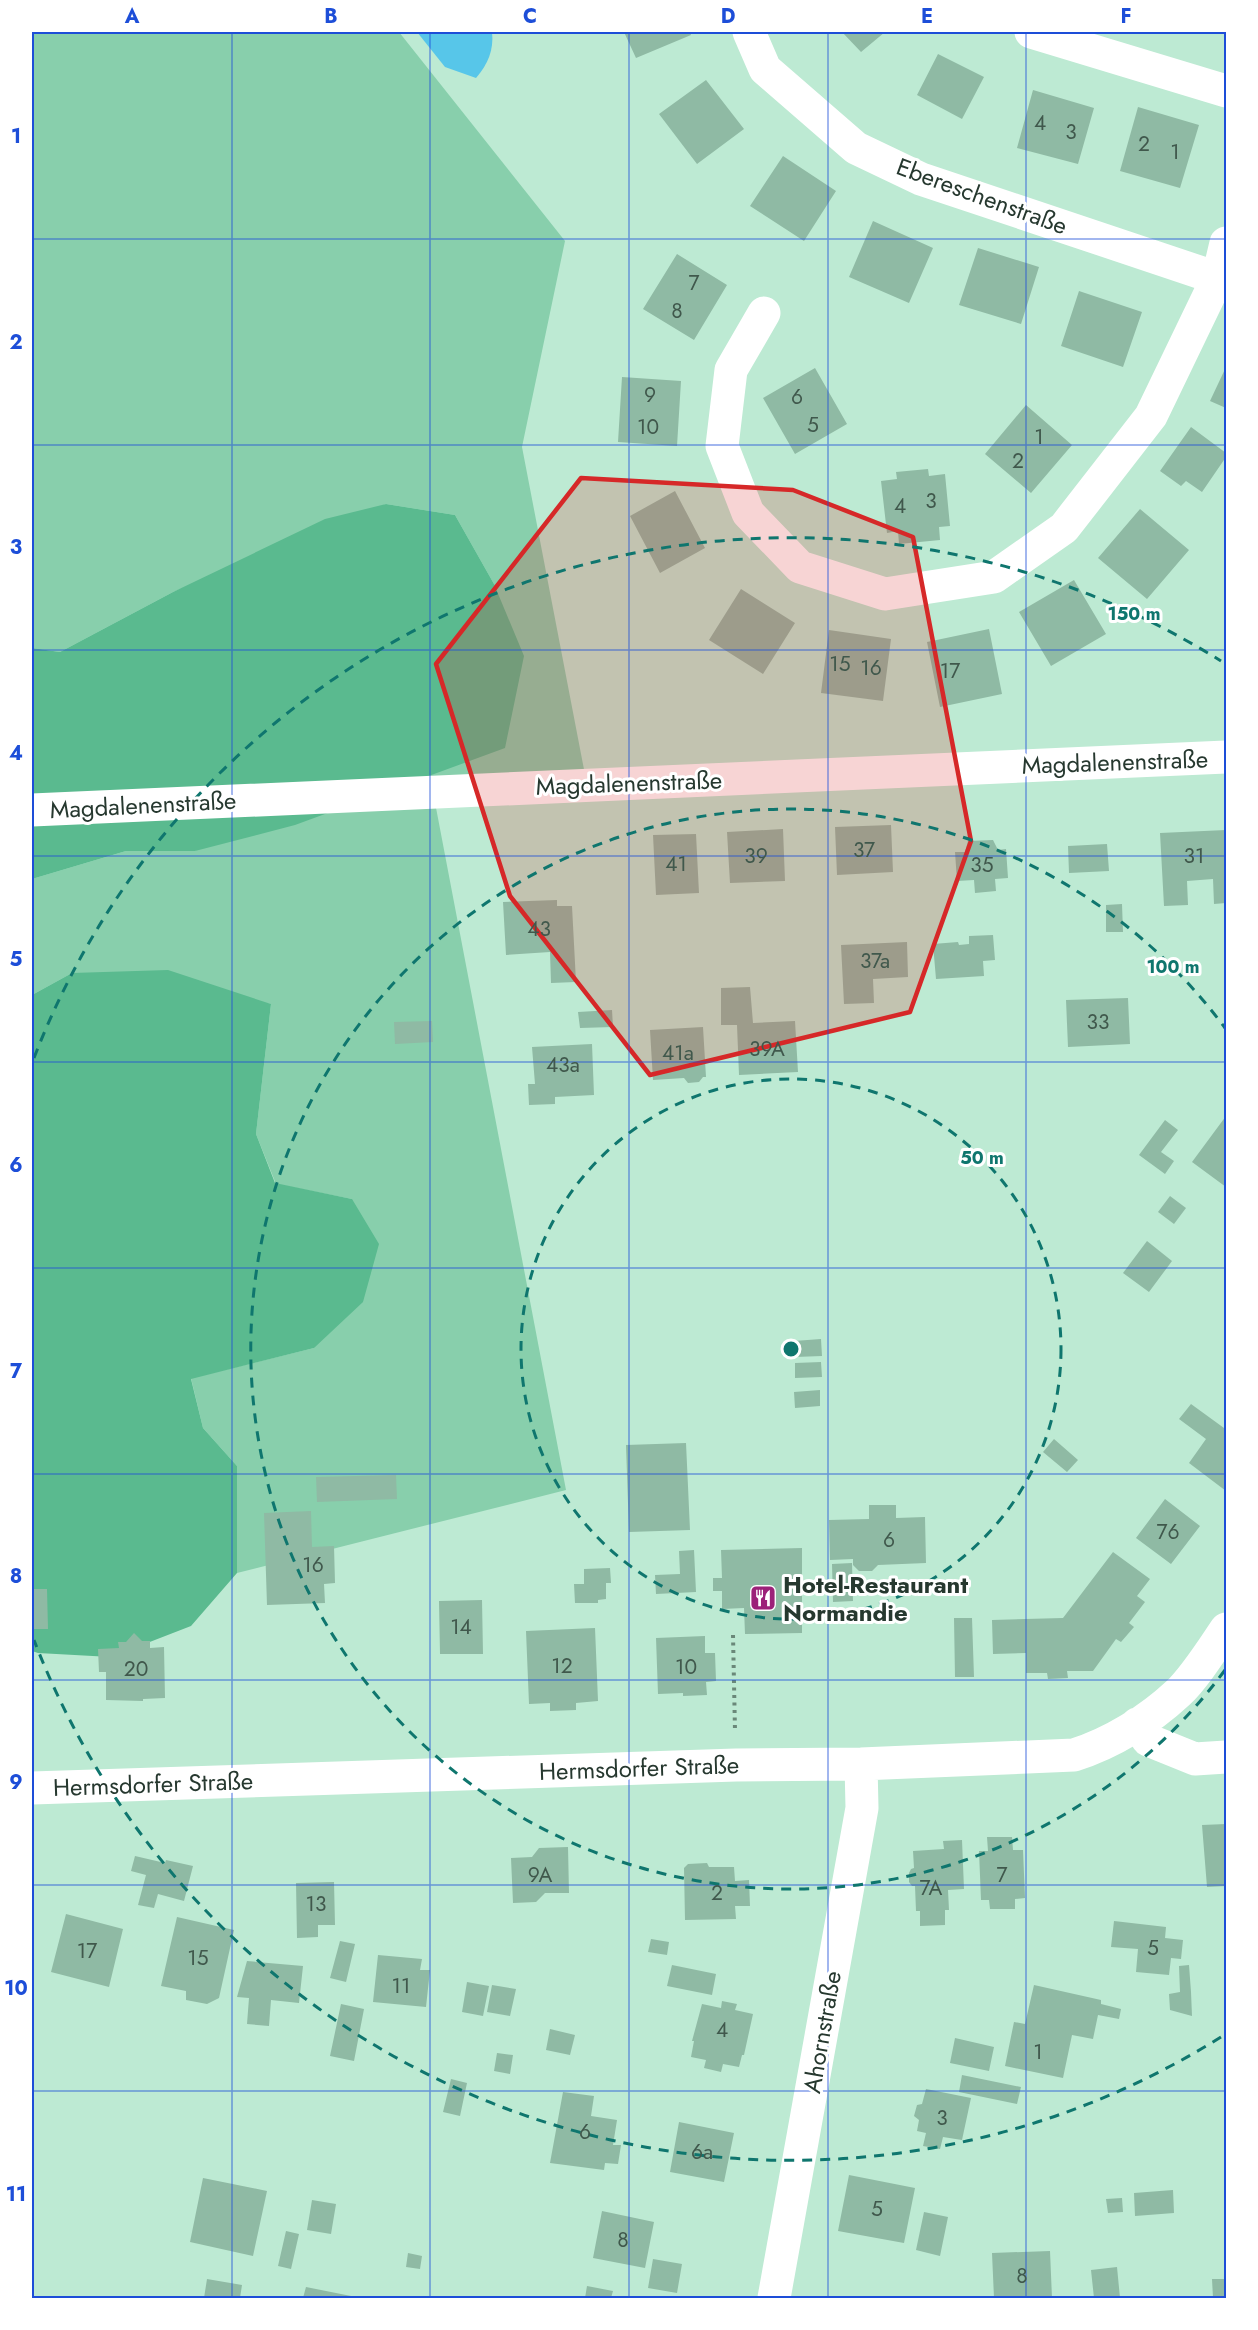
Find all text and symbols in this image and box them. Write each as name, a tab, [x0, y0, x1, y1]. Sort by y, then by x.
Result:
text: A	[124, 2, 140, 31]
text: B	[324, 2, 338, 31]
text: C	[523, 2, 537, 31]
text: D	[721, 2, 735, 31]
text: E	[921, 2, 933, 31]
text: F	[1120, 2, 1132, 31]
house number: 4	[1034, 108, 1046, 138]
house number: 3	[1065, 117, 1077, 147]
text: 1	[11, 122, 21, 151]
house number: 2	[1138, 129, 1150, 159]
house number: 1	[1170, 137, 1180, 167]
street label: Ebereschenstraße	[892, 149, 1072, 243]
house number: 7	[688, 268, 700, 298]
house number: 8	[671, 296, 683, 326]
text: 2	[9, 328, 23, 357]
house number: 9	[644, 380, 656, 410]
house number: 6	[791, 382, 803, 412]
house number: 5	[807, 410, 819, 440]
house number: 10	[637, 412, 659, 442]
house number: 1	[1034, 422, 1044, 452]
house number: 2	[1012, 446, 1024, 476]
house number: 3	[925, 486, 937, 516]
house number: 4	[894, 491, 906, 521]
text: 3	[10, 533, 22, 562]
text: 150 m	[1108, 601, 1160, 627]
house number: 15	[829, 649, 851, 679]
house number: 16	[860, 653, 882, 683]
house number: 17	[940, 656, 960, 686]
text: 4	[9, 739, 23, 768]
street label: Magdalenenstraße	[1021, 741, 1209, 783]
street label: Magdalenenstraße	[535, 762, 723, 804]
street label: Magdalenenstraße	[49, 783, 237, 827]
house number: 37	[853, 835, 875, 865]
house number: 39	[744, 841, 768, 871]
house number: 31	[1184, 841, 1204, 871]
house number: 41	[665, 849, 687, 879]
house number: 35	[970, 850, 994, 880]
house number: 43	[527, 914, 551, 944]
text: 5	[10, 945, 23, 974]
house number: 37a	[860, 946, 890, 976]
text: 100 m	[1146, 954, 1200, 980]
house number: 33	[1087, 1007, 1109, 1037]
house number: 39A	[749, 1034, 785, 1064]
house number: 41a	[662, 1038, 694, 1068]
house number: 43a	[546, 1050, 580, 1080]
text: 50 m	[960, 1145, 1004, 1171]
text: 6	[9, 1151, 23, 1180]
centre of rings	[781, 1339, 801, 1359]
text: 7	[10, 1357, 23, 1386]
house number: 76	[1156, 1517, 1180, 1547]
house number: 6	[883, 1525, 895, 1555]
house number: 16	[302, 1550, 324, 1580]
text: 8	[10, 1562, 22, 1591]
place label: Hotel-Restaurant Normandie	[783, 1567, 968, 1630]
restaurant icon: Hotel-Restaurant Normandie	[748, 1583, 778, 1613]
house number: 14	[450, 1612, 472, 1642]
house number: 12	[551, 1651, 573, 1681]
house number: 10	[675, 1652, 697, 1682]
house number: 20	[124, 1654, 148, 1684]
street label: Hermsdorfer Straße	[538, 1747, 740, 1789]
street label: Hermsdorfer Straße	[52, 1763, 254, 1805]
text: 9	[9, 1768, 23, 1797]
house number: 9A	[528, 1860, 552, 1890]
house number: 7	[996, 1860, 1008, 1890]
house number: 7A	[920, 1873, 943, 1903]
house number: 2	[711, 1878, 723, 1908]
house number: 13	[306, 1889, 326, 1919]
house number: 5	[1147, 1933, 1159, 1963]
house number: 17	[77, 1936, 97, 1966]
house number: 15	[187, 1943, 209, 1973]
street label: Ahornstraße	[794, 1968, 850, 2096]
house number: 11	[392, 1971, 410, 2001]
text: 10	[4, 1974, 28, 2003]
house number: 4	[716, 2015, 728, 2045]
house number: 1	[1033, 2037, 1043, 2067]
house number: 3	[936, 2103, 948, 2133]
house number: 6	[579, 2117, 591, 2147]
house number: 6a	[691, 2137, 713, 2167]
text: 11	[6, 2180, 26, 2209]
house number: 5	[871, 2194, 883, 2224]
house number: 8	[617, 2225, 629, 2255]
house number: 8	[1016, 2261, 1028, 2291]

